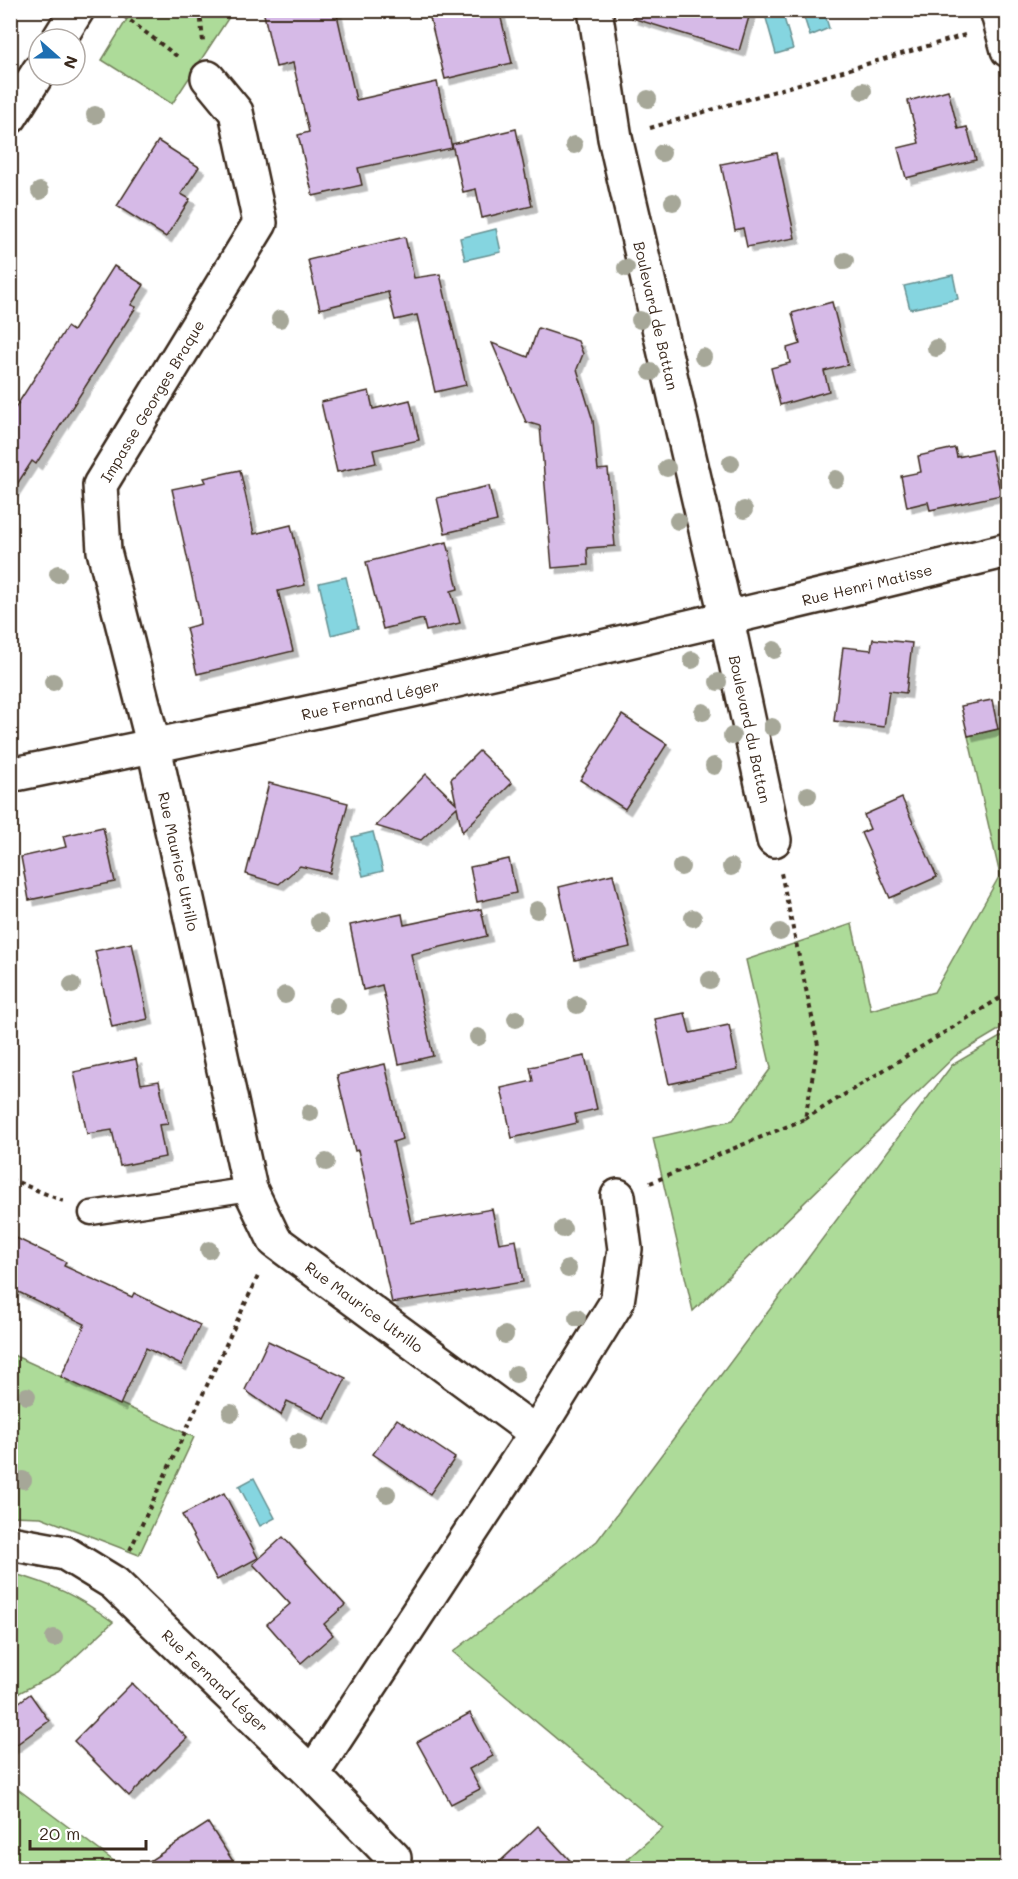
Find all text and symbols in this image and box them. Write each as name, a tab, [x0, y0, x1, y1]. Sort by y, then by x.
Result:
north arrow	[27, 27, 87, 87]
text: N	[59, 53, 83, 72]
street label: Boulevard de Battan	[629, 239, 683, 392]
street label: Impasse Georges Braque	[96, 316, 208, 486]
street label: Rue Henri Matisse	[800, 559, 934, 610]
street label: Boulevard du Battan	[725, 653, 776, 805]
street label: Rue Fernand Léger	[299, 674, 441, 724]
street label: Rue Maurice Utrillo	[154, 790, 204, 933]
street label: Rue Maurice Utrillo	[301, 1257, 428, 1357]
street label: Rue Fernand Léger	[158, 1625, 273, 1737]
scale bar	[30, 1813, 146, 1851]
text: 20 m	[39, 1821, 80, 1845]

